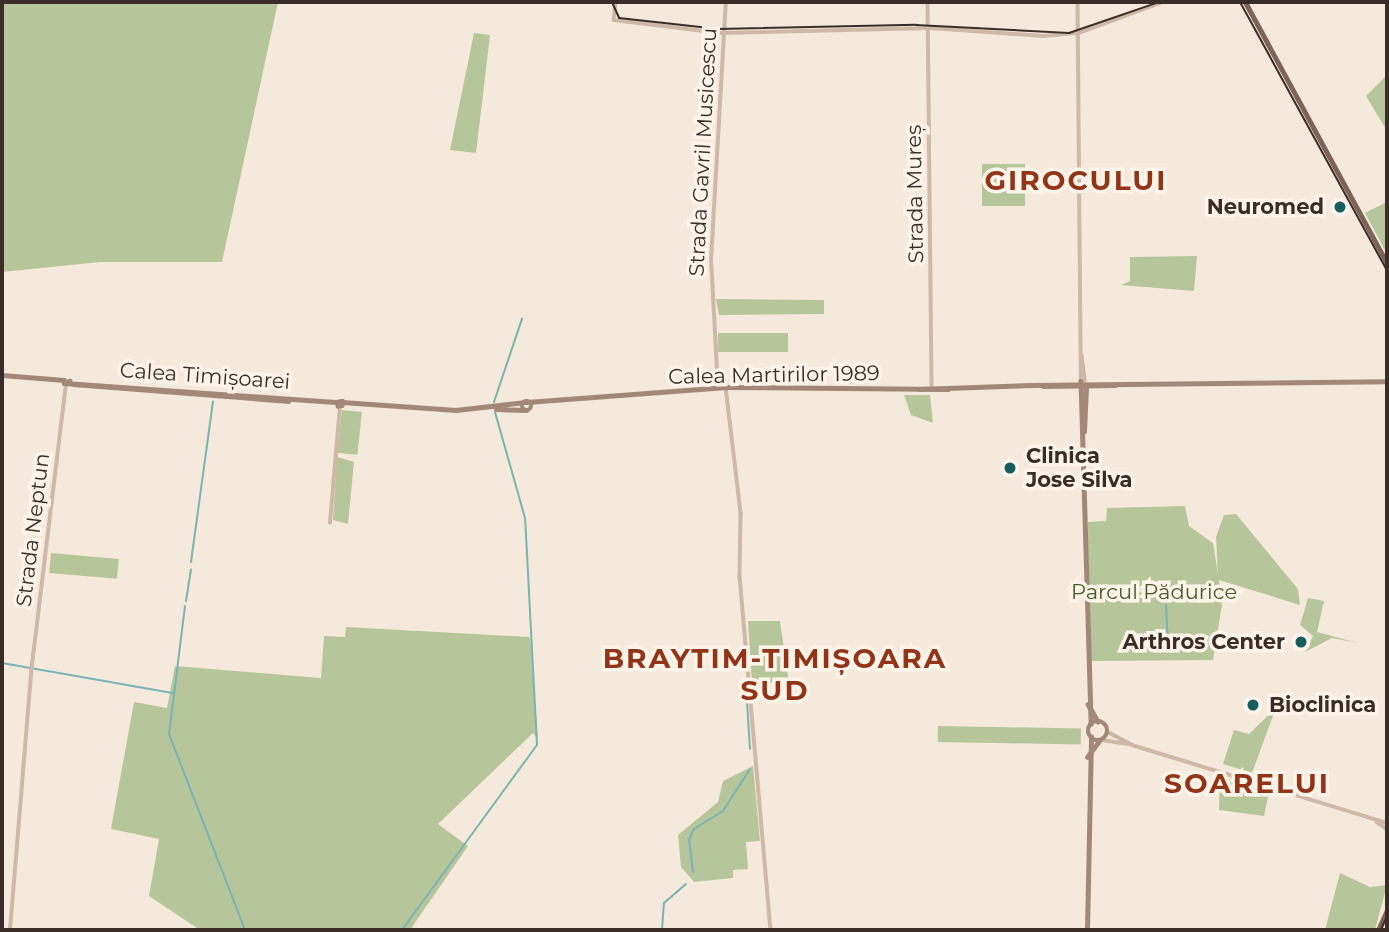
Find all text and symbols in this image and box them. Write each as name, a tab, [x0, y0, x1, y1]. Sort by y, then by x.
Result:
street label: Strada Gavril Musicescu	[684, 27, 722, 277]
street label: Strada Mureș	[901, 124, 929, 264]
district label: GIROCULUI	[986, 163, 1166, 197]
place label: Neuromed	[1207, 194, 1324, 220]
marker: Neuromed	[1330, 197, 1350, 217]
street label: Calea Timișoarei	[119, 357, 291, 395]
street label: Calea Martirilor 1989	[668, 361, 880, 389]
place label: Clinica Jose Silva	[1026, 443, 1133, 493]
street label: Strada Neptun	[11, 452, 55, 608]
marker: Clinica Jose Silva	[1000, 458, 1020, 478]
park label: Parcul Pădurice	[1071, 579, 1237, 605]
place label: Arthros Center	[1123, 629, 1285, 655]
marker: Arthros Center	[1291, 632, 1311, 652]
district label: BRAYTIM-TIMIȘOARA SUD	[605, 641, 945, 707]
place label: Bioclinica	[1269, 692, 1376, 718]
marker: Bioclinica	[1243, 695, 1263, 715]
district label: SOARELUI	[1165, 766, 1329, 800]

